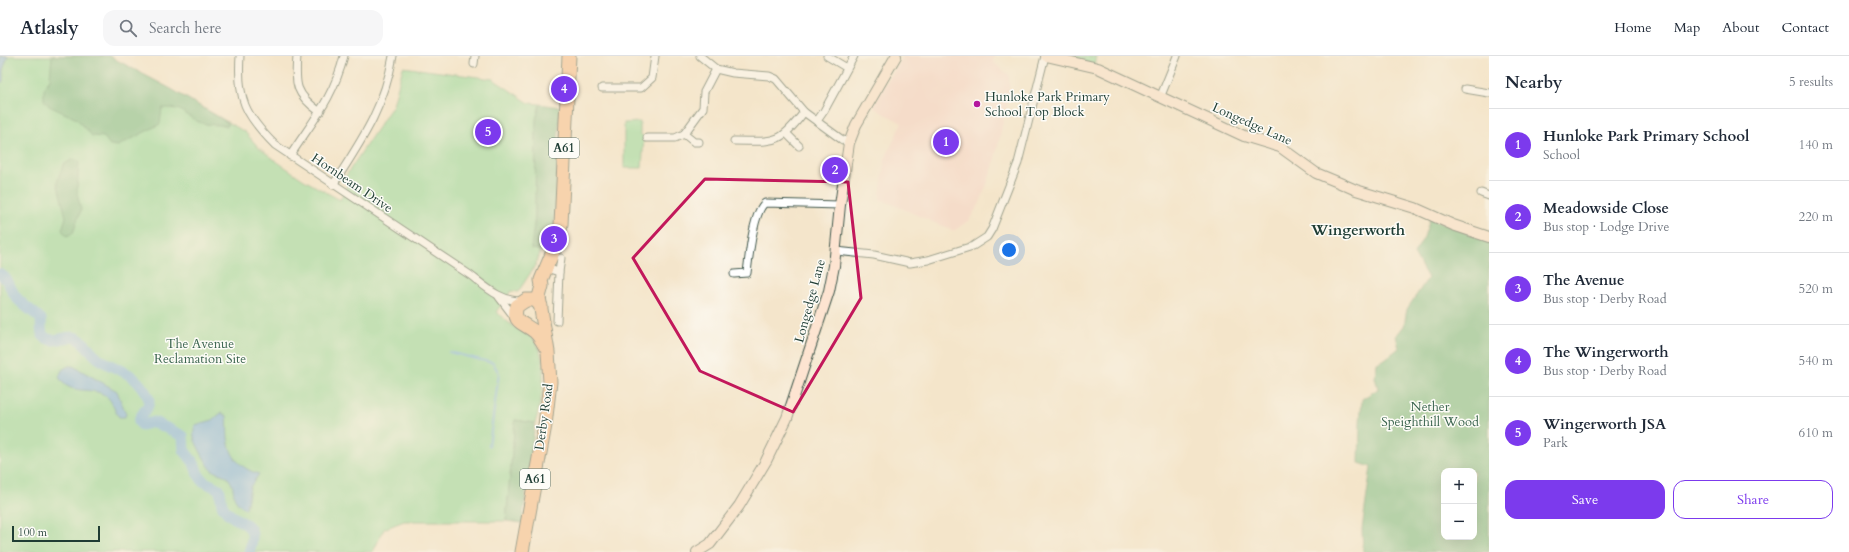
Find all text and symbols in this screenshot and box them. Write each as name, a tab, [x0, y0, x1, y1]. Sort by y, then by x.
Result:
search box	[103, 10, 383, 46]
text: Atlasly	[20, 15, 79, 41]
icon: search	[117, 17, 139, 39]
text: Search here	[149, 18, 222, 38]
text: Home	[1614, 18, 1652, 37]
text: Map	[1674, 18, 1700, 37]
text: About	[1722, 18, 1759, 37]
text: Contact	[1781, 18, 1829, 37]
text: Nearby	[1505, 71, 1562, 94]
text: 5 results	[1789, 73, 1833, 91]
pin: 4	[551, 74, 577, 104]
place label: Hunloke Park Primary School Top Block	[985, 88, 1110, 121]
street label: Longedge Lane	[1209, 98, 1295, 150]
marker: Hunloke Park Primary School Top Block	[972, 99, 982, 109]
pin: 5	[475, 117, 501, 147]
text: Hunloke Park Primary School	[1543, 126, 1749, 146]
pin: 1	[933, 127, 959, 157]
text: 1	[1515, 136, 1521, 154]
text: 140 m	[1799, 136, 1833, 154]
road number: A61	[549, 138, 579, 158]
text: School	[1543, 146, 1580, 164]
street label: Hornbeam Drive	[308, 149, 396, 217]
pin: 2	[822, 155, 848, 185]
text: Meadowside Close	[1543, 198, 1669, 218]
text: 2	[1515, 208, 1521, 226]
text: 220 m	[1799, 208, 1833, 226]
text: Bus stop · Lodge Drive	[1543, 218, 1669, 236]
district label: Wingerworth	[1310, 220, 1406, 240]
pin: 3	[541, 224, 567, 254]
your location	[999, 240, 1019, 260]
street label: Longedge Lane	[790, 257, 830, 345]
text: The Avenue	[1543, 270, 1625, 290]
text: 3	[1515, 280, 1521, 298]
text: 520 m	[1799, 280, 1833, 298]
text: Bus stop · Derby Road	[1543, 290, 1667, 308]
park label: The Avenue Reclamation Site	[154, 335, 246, 368]
text: The Wingerworth	[1543, 342, 1669, 362]
text: 4	[1515, 352, 1521, 370]
text: 540 m	[1799, 352, 1833, 370]
text: Bus stop · Derby Road	[1543, 362, 1667, 380]
street label: Derby Road	[530, 382, 558, 451]
park label: Nether Speighthill Wood	[1381, 398, 1479, 431]
text: Wingerworth JSA	[1543, 414, 1666, 434]
text: 5	[1515, 424, 1521, 442]
text: 610 m	[1799, 424, 1833, 442]
text: Park	[1543, 434, 1568, 452]
map controls	[1441, 468, 1477, 540]
button: +	[1441, 468, 1477, 504]
road number: A61	[520, 469, 550, 489]
button: Save	[1505, 480, 1665, 519]
button: Share	[1673, 480, 1833, 519]
button: −	[1441, 504, 1477, 540]
scale bar	[12, 524, 100, 543]
text: 100 m	[18, 525, 47, 540]

